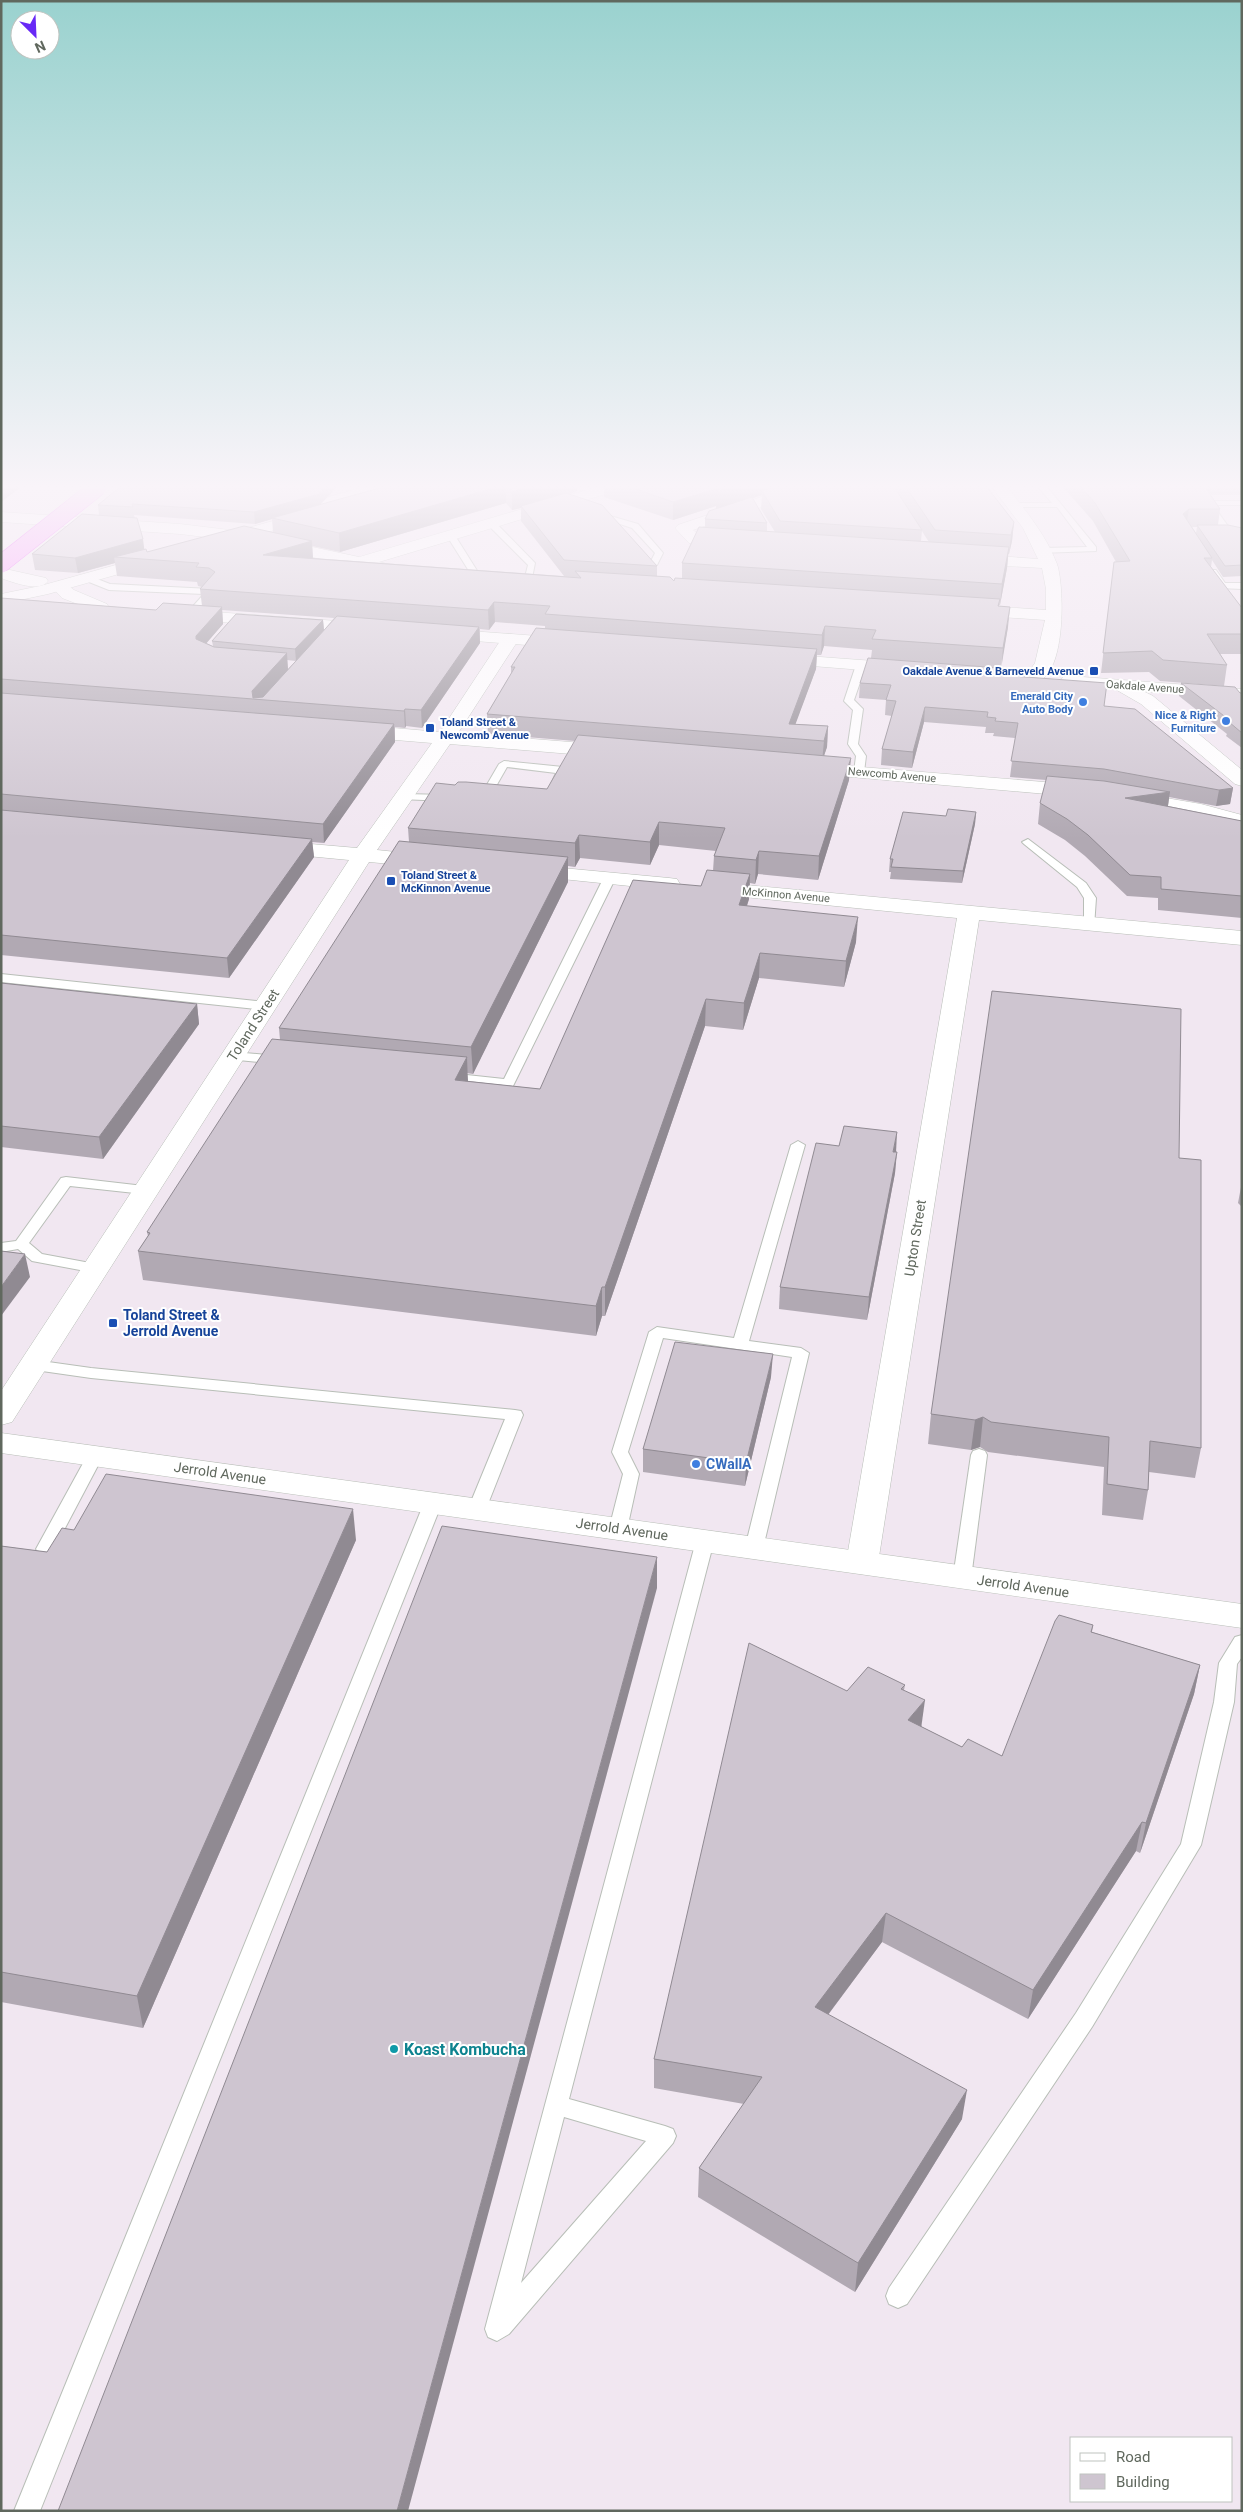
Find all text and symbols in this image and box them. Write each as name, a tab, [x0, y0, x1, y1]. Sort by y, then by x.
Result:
north arrow	[10, 10, 60, 60]
text: N	[33, 38, 48, 56]
place label: Oakdale Avenue & Barneveld Avenue	[902, 665, 1084, 678]
marker: Oakdale Avenue & Barneveld Avenue	[1088, 665, 1100, 677]
street label: Oakdale Avenue	[1105, 678, 1185, 696]
place label: Emerald City Auto Body	[1010, 690, 1073, 716]
marker: Emerald City Auto Body	[1077, 696, 1089, 708]
place label: Nice & Right Furniture	[1155, 709, 1216, 735]
marker: Nice & Right Furniture	[1220, 715, 1232, 727]
place label: Toland Street & Newcomb Avenue	[440, 716, 529, 742]
marker: Toland Street & Newcomb Avenue	[424, 722, 436, 734]
street label: Newcomb Avenue	[847, 765, 937, 785]
place label: Toland Street & McKinnon Avenue	[401, 869, 491, 895]
marker: Toland Street & McKinnon Avenue	[385, 875, 397, 887]
street label: McKinnon Avenue	[742, 885, 831, 905]
street label: Toland Street	[224, 986, 282, 1064]
street label: Upton Street	[901, 1198, 929, 1278]
place label: Toland Street & Jerrold Avenue	[123, 1307, 220, 1339]
marker: Toland Street & Jerrold Avenue	[107, 1317, 119, 1329]
place label: CWallA	[706, 1456, 752, 1472]
marker: CWallA	[690, 1458, 702, 1470]
street label: Jerrold Avenue	[173, 1459, 267, 1487]
street label: Jerrold Avenue	[575, 1515, 669, 1543]
street label: Jerrold Avenue	[976, 1572, 1070, 1600]
place label: Koast Kombucha	[404, 2040, 526, 2059]
marker: Koast Kombucha	[388, 2043, 400, 2055]
legend	[1070, 2437, 1233, 2502]
text: Road	[1116, 2448, 1150, 2466]
text: Building	[1116, 2473, 1170, 2491]

